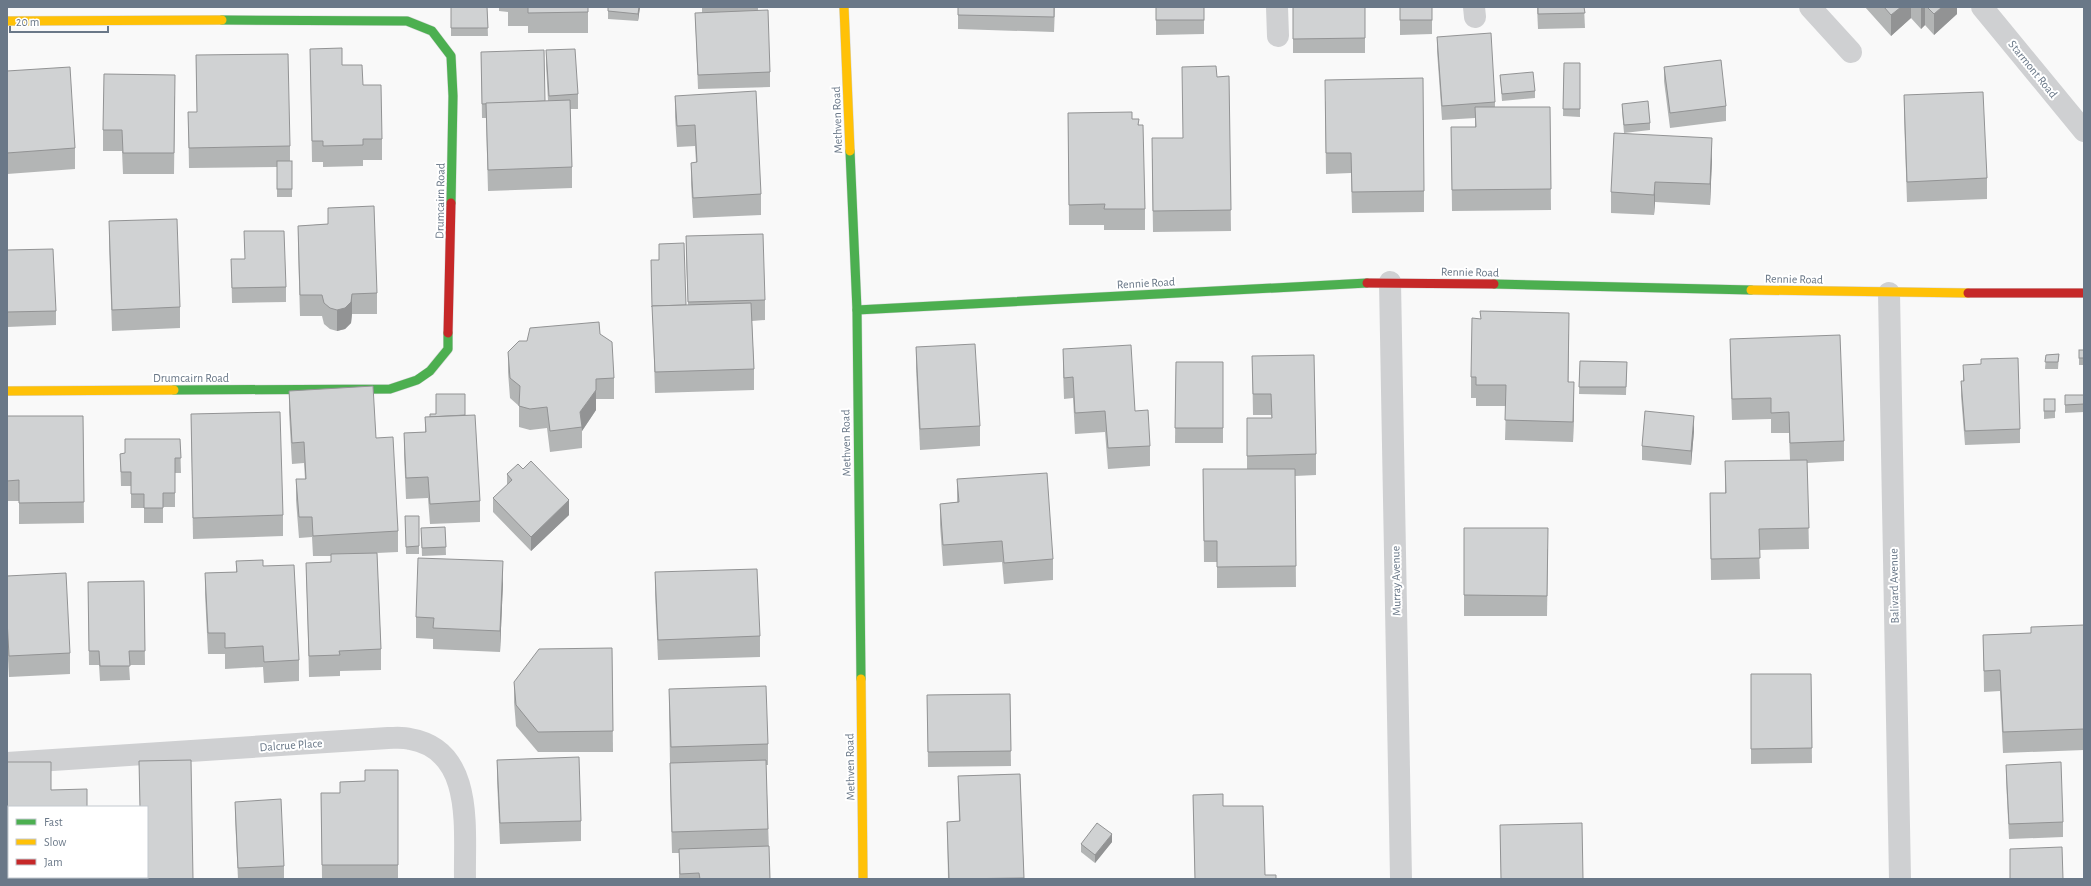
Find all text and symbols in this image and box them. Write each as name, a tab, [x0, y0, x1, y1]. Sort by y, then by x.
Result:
scale bar	[10, 8, 108, 34]
text: 20 m	[16, 16, 39, 28]
street label: Starmont Road	[2006, 38, 2060, 100]
street label: Methven Road	[830, 86, 844, 154]
street label: Drumcairn Road	[433, 163, 447, 239]
street label: Rennie Road	[1441, 265, 1499, 279]
street label: Rennie Road	[1765, 272, 1823, 286]
street label: Rennie Road	[1117, 275, 1175, 291]
street label: Drumcairn Road	[153, 372, 229, 384]
street label: Methven Road	[839, 409, 853, 477]
street label: Murray Avenue	[1389, 546, 1404, 616]
street label: Balivard Avenue	[1887, 548, 1901, 624]
street label: Methven Road	[843, 733, 857, 801]
street label: Dalcrue Place	[259, 737, 323, 753]
legend	[8, 806, 148, 878]
text: Fast	[44, 816, 63, 828]
text: Slow	[44, 836, 66, 848]
text: Jam	[44, 856, 63, 868]

